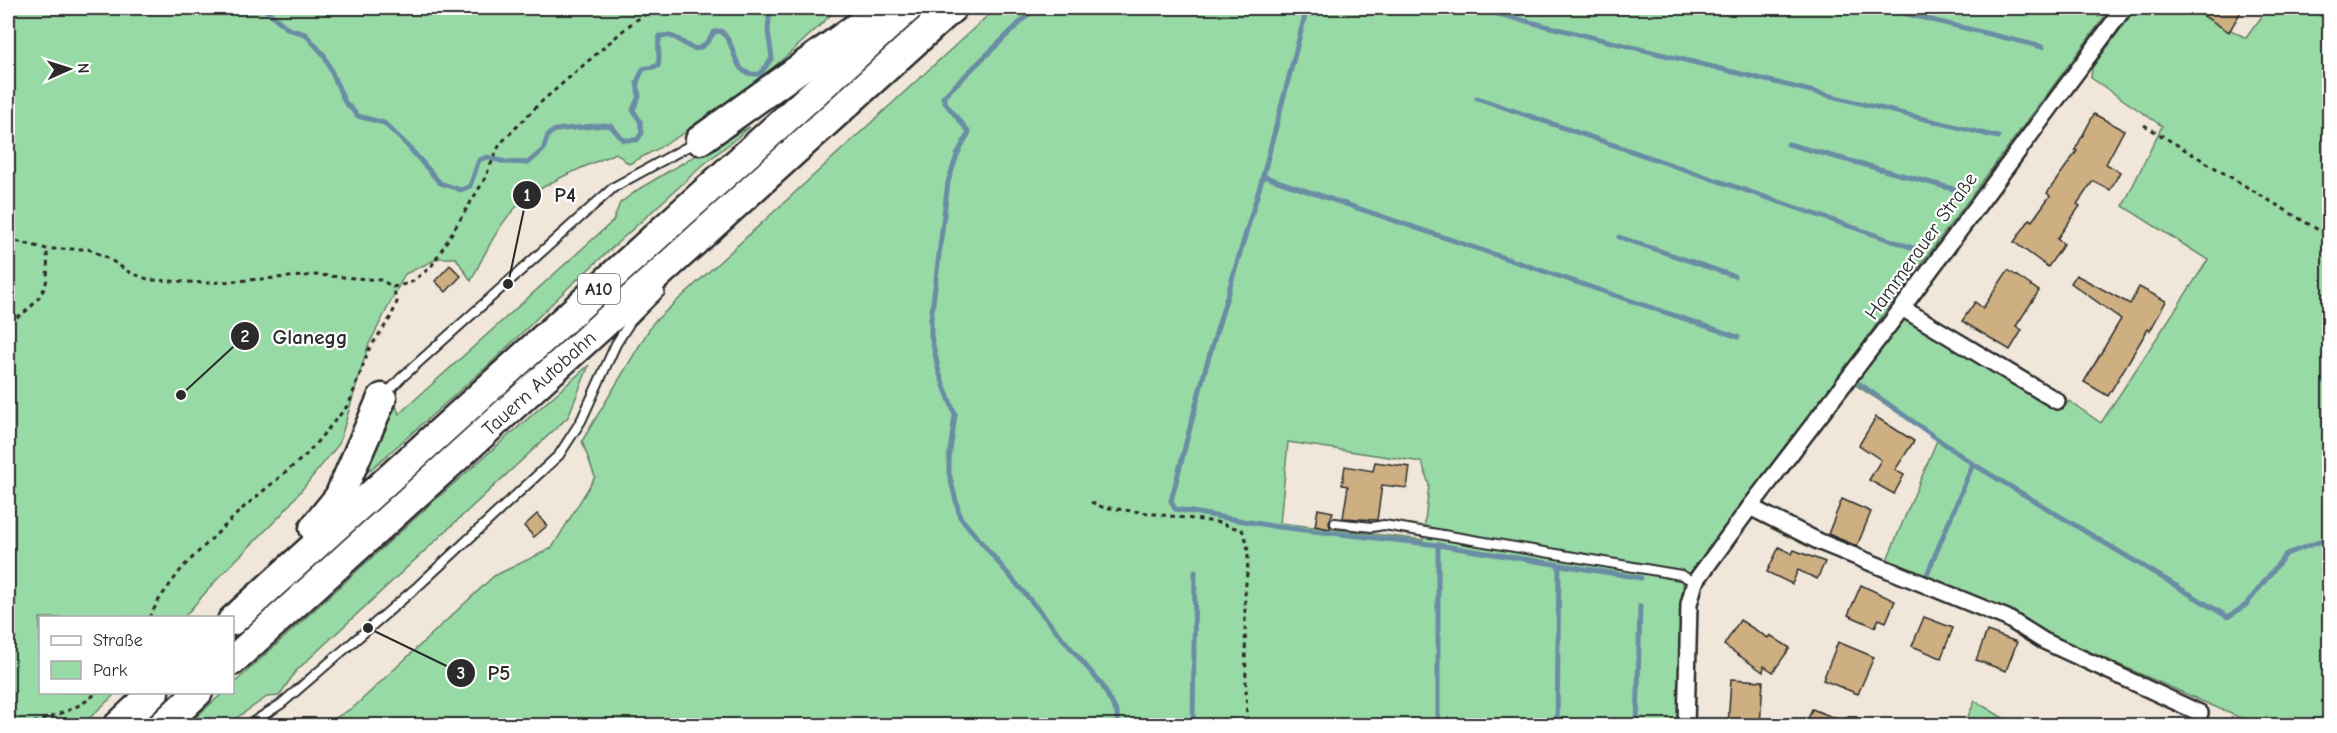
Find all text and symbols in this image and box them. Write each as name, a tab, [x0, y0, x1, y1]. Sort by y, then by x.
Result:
north arrow	[39, 39, 99, 99]
text: N	[74, 63, 92, 74]
street label: Hammerauer Straße	[1860, 168, 1982, 324]
callout: P4	[512, 175, 588, 214]
text: P4	[554, 183, 576, 207]
text: 1	[523, 185, 531, 206]
road number: A10	[578, 274, 620, 304]
callout: Glanegg	[230, 317, 360, 356]
text: Glanegg	[272, 325, 348, 349]
text: 2	[241, 326, 250, 347]
street label: Tauern Autobahn	[477, 326, 600, 440]
legend	[39, 616, 234, 694]
text: Straße	[93, 630, 143, 651]
callout: P5	[446, 654, 522, 693]
text: Park	[93, 660, 128, 681]
text: P5	[488, 661, 510, 685]
text: 3	[457, 663, 465, 684]

